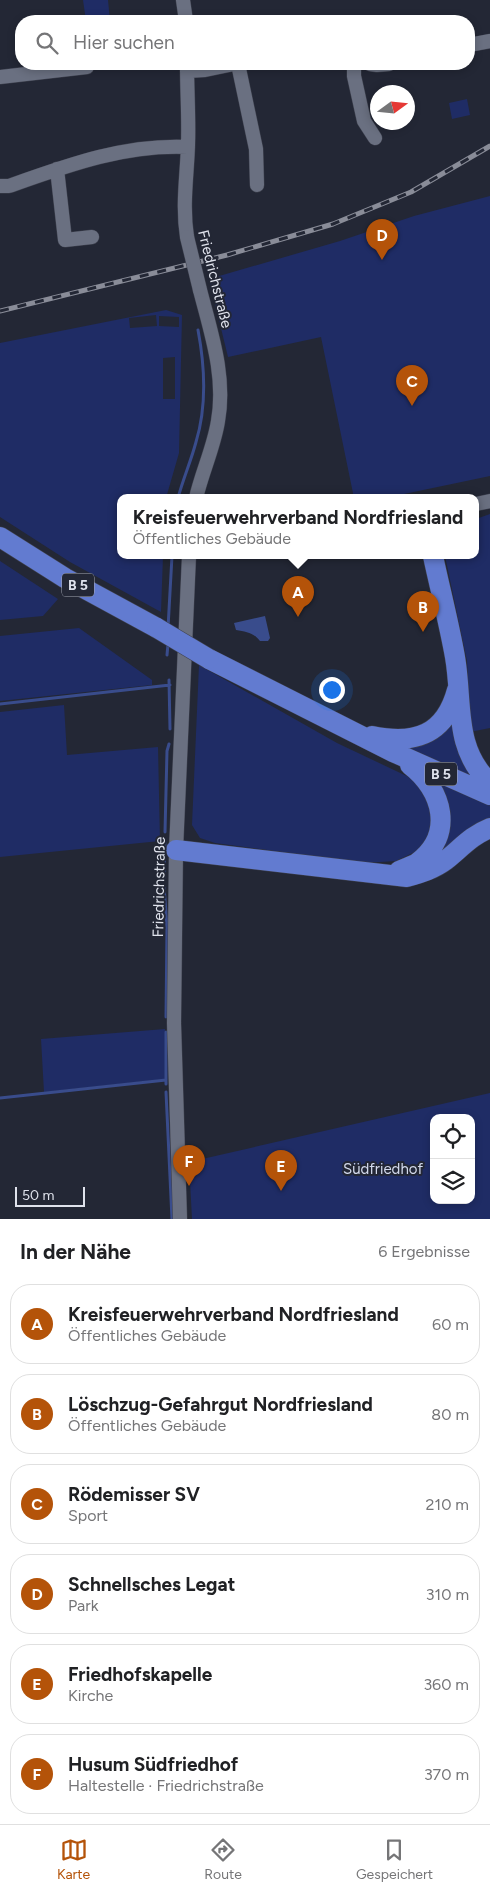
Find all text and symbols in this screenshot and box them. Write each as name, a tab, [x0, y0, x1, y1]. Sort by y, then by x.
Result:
search box	[15, 15, 475, 70]
icon: search	[33, 29, 61, 57]
text: Hier suchen	[73, 31, 174, 54]
north arrow	[370, 85, 415, 130]
pin: D	[366, 219, 398, 260]
street label: Friedrichstraße	[194, 228, 236, 330]
pin: C	[396, 365, 428, 406]
popup	[117, 494, 479, 559]
text: Kreisfeuerwehrverband Nordfriesland	[133, 506, 463, 529]
text: Öffentliches Gebäude	[133, 529, 291, 548]
road number: B 5	[62, 574, 94, 596]
pin: A	[282, 576, 314, 617]
pin: B	[407, 591, 439, 632]
your location	[319, 677, 345, 703]
road number: B 5	[425, 762, 457, 786]
street label: Friedrichstraße	[149, 837, 169, 937]
map controls	[430, 1114, 475, 1204]
button: locate	[430, 1114, 475, 1159]
pin: F	[173, 1145, 205, 1186]
pin: E	[265, 1150, 297, 1191]
button: layers	[430, 1159, 475, 1204]
park label: Südfriedhof	[343, 1160, 423, 1178]
scale bar	[15, 1184, 85, 1207]
text: 50 m	[22, 1187, 54, 1204]
text: In der Nähe	[20, 1239, 131, 1264]
text: 6 Ergebnisse	[378, 1242, 470, 1261]
text: Kreisfeuerwehrverband Nordfriesland	[68, 1303, 399, 1326]
text: A	[31, 1315, 43, 1334]
text: 60 m	[432, 1315, 469, 1334]
text: Öffentliches Gebäude	[68, 1326, 226, 1345]
text: Löschzug-Gefahrgut Nordfriesland	[68, 1393, 373, 1416]
text: B	[32, 1405, 42, 1424]
text: 80 m	[431, 1405, 469, 1424]
text: Öffentliches Gebäude	[68, 1416, 226, 1435]
text: Rödemisser SV	[68, 1483, 200, 1506]
text: C	[31, 1495, 43, 1514]
text: 210 m	[426, 1495, 469, 1514]
text: Sport	[68, 1506, 108, 1525]
text: Schnellsches Legat	[68, 1573, 235, 1596]
text: D	[31, 1585, 43, 1604]
text: 310 m	[426, 1585, 469, 1604]
text: Park	[68, 1596, 98, 1615]
text: Friedhofskapelle	[68, 1663, 212, 1686]
text: E	[32, 1675, 42, 1694]
text: 360 m	[423, 1675, 469, 1694]
text: Kirche	[68, 1686, 113, 1705]
text: Husum Südfriedhof	[68, 1753, 238, 1776]
text: F	[33, 1765, 41, 1784]
text: 370 m	[424, 1765, 469, 1784]
text: Haltestelle · Friedrichstraße	[68, 1776, 264, 1795]
tab: Karte	[57, 1836, 90, 1883]
tab: Route	[204, 1836, 242, 1883]
tab: Gespeichert	[356, 1836, 433, 1883]

